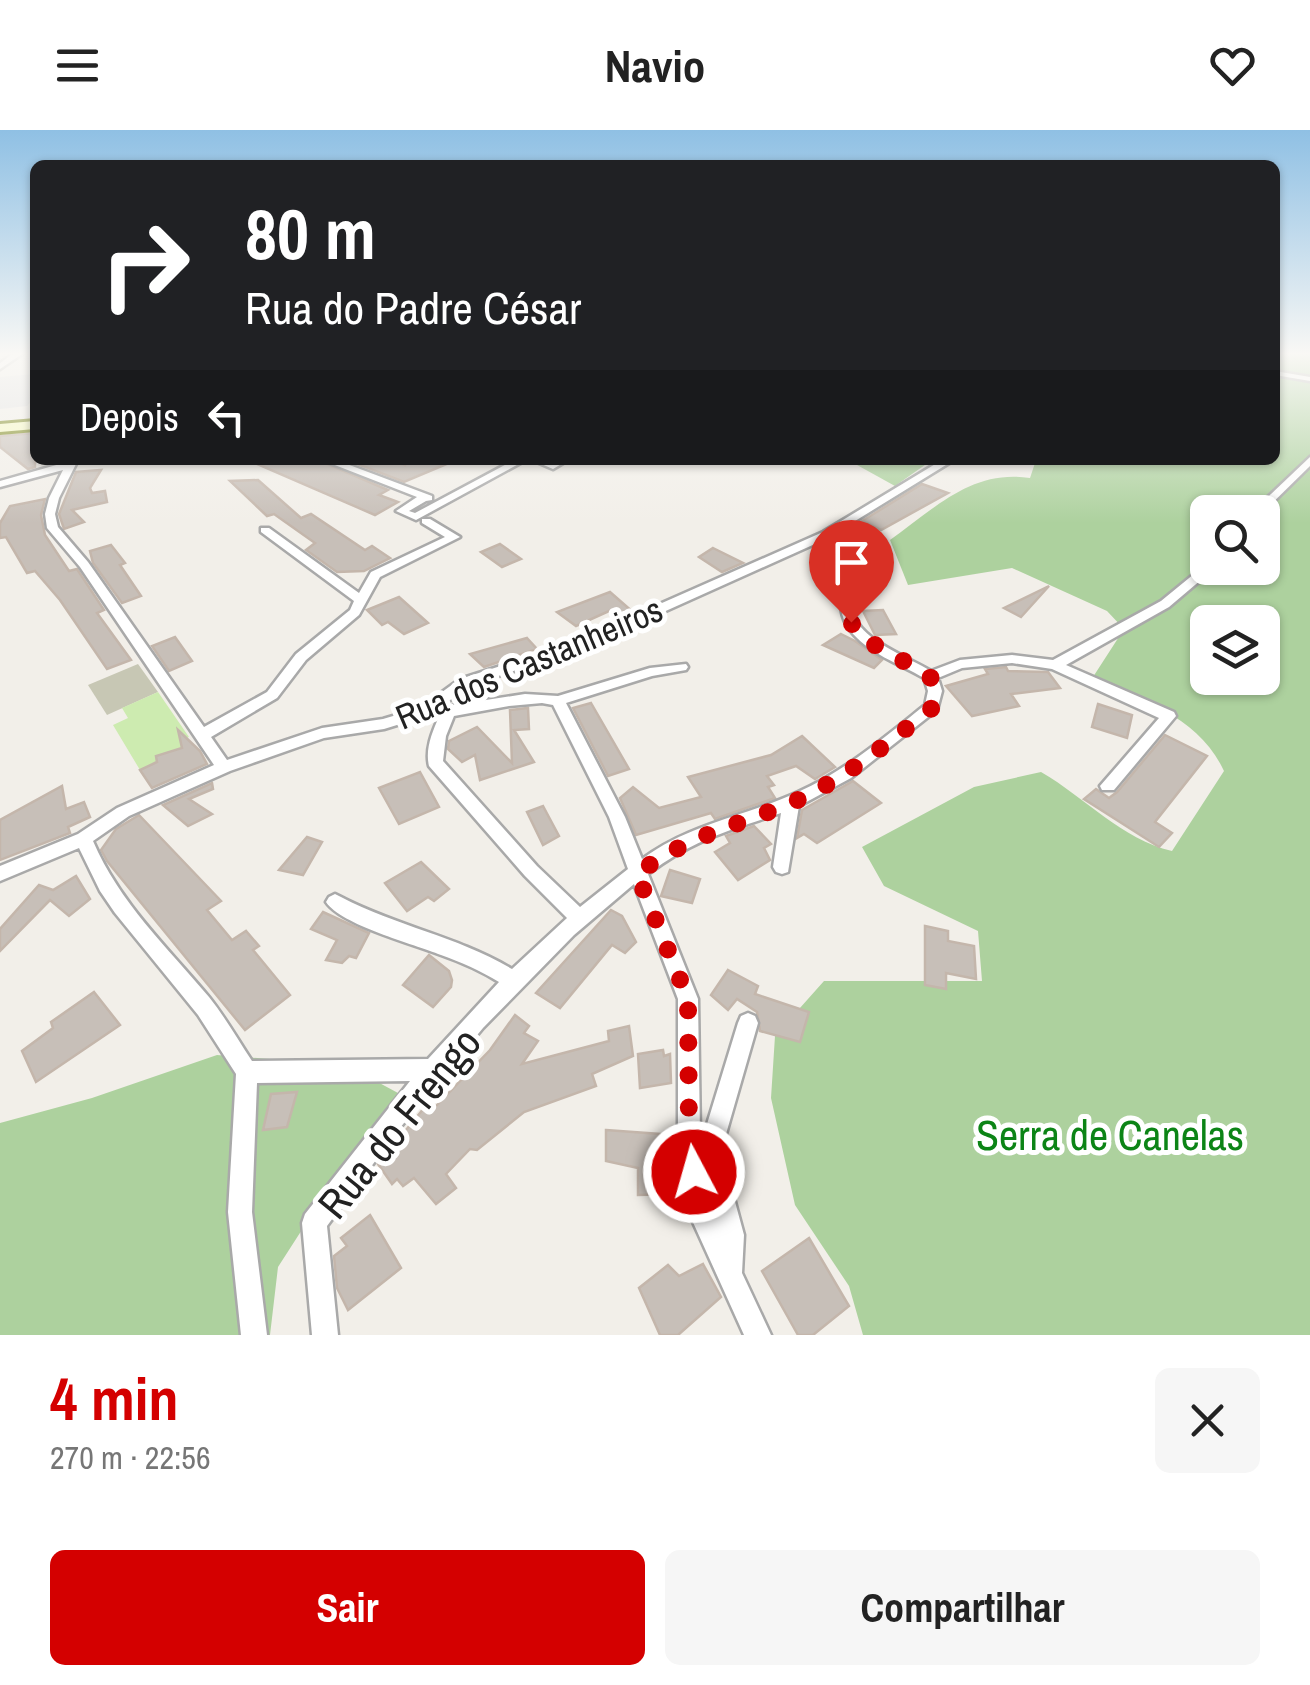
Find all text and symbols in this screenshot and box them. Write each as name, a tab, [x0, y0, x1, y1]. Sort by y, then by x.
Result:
text: Navio	[605, 35, 705, 96]
icon: menu	[50, 38, 105, 93]
icon: heart	[1205, 38, 1260, 93]
text: 80 m	[245, 187, 376, 281]
icon: right	[80, 200, 210, 330]
text: Rua do Padre César	[245, 277, 581, 338]
icon: left	[199, 390, 254, 445]
text: Depois	[80, 392, 179, 443]
map controls	[1190, 495, 1280, 695]
button: search	[1190, 495, 1280, 585]
pin	[809, 520, 894, 623]
icon: arrive	[824, 535, 879, 590]
street label: Rua dos Castanheiros	[388, 586, 670, 740]
button: layers	[1190, 605, 1280, 695]
street label: Rua do Frengo	[305, 1016, 493, 1230]
park label: Serra de Canelas	[976, 1107, 1244, 1163]
position arrow	[642, 1120, 746, 1224]
text: 4 min	[50, 1358, 179, 1439]
button: close	[1155, 1368, 1260, 1473]
text: 270 m · 22:56	[50, 1436, 210, 1479]
button: Sair	[50, 1550, 645, 1665]
button: Compartilhar	[665, 1550, 1260, 1665]

